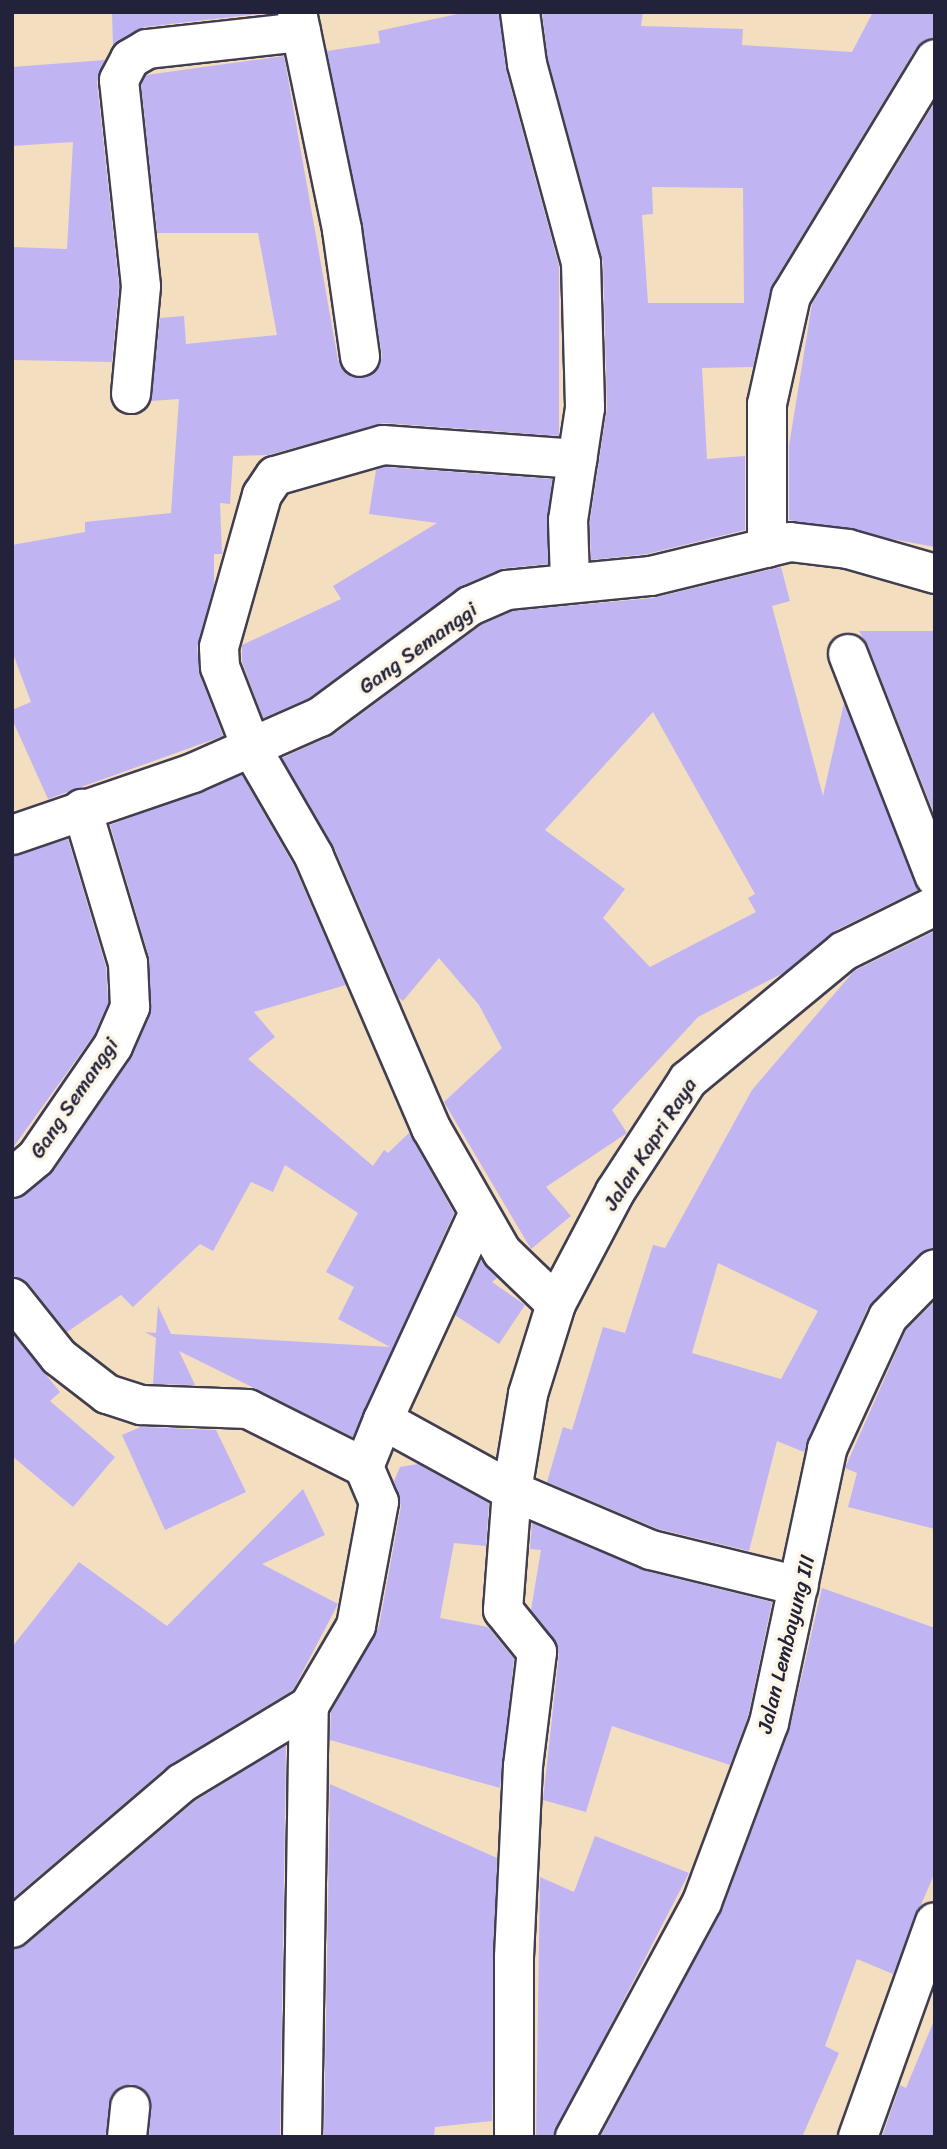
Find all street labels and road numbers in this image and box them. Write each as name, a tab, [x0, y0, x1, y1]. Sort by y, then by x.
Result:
street label: Gang Semanggi	[354, 597, 482, 699]
street label: Gang Semanggi	[24, 1033, 124, 1163]
street label: Jalan Kapri Raya	[598, 1073, 702, 1215]
street label: Jalan Lembayung III	[752, 1552, 820, 1736]

